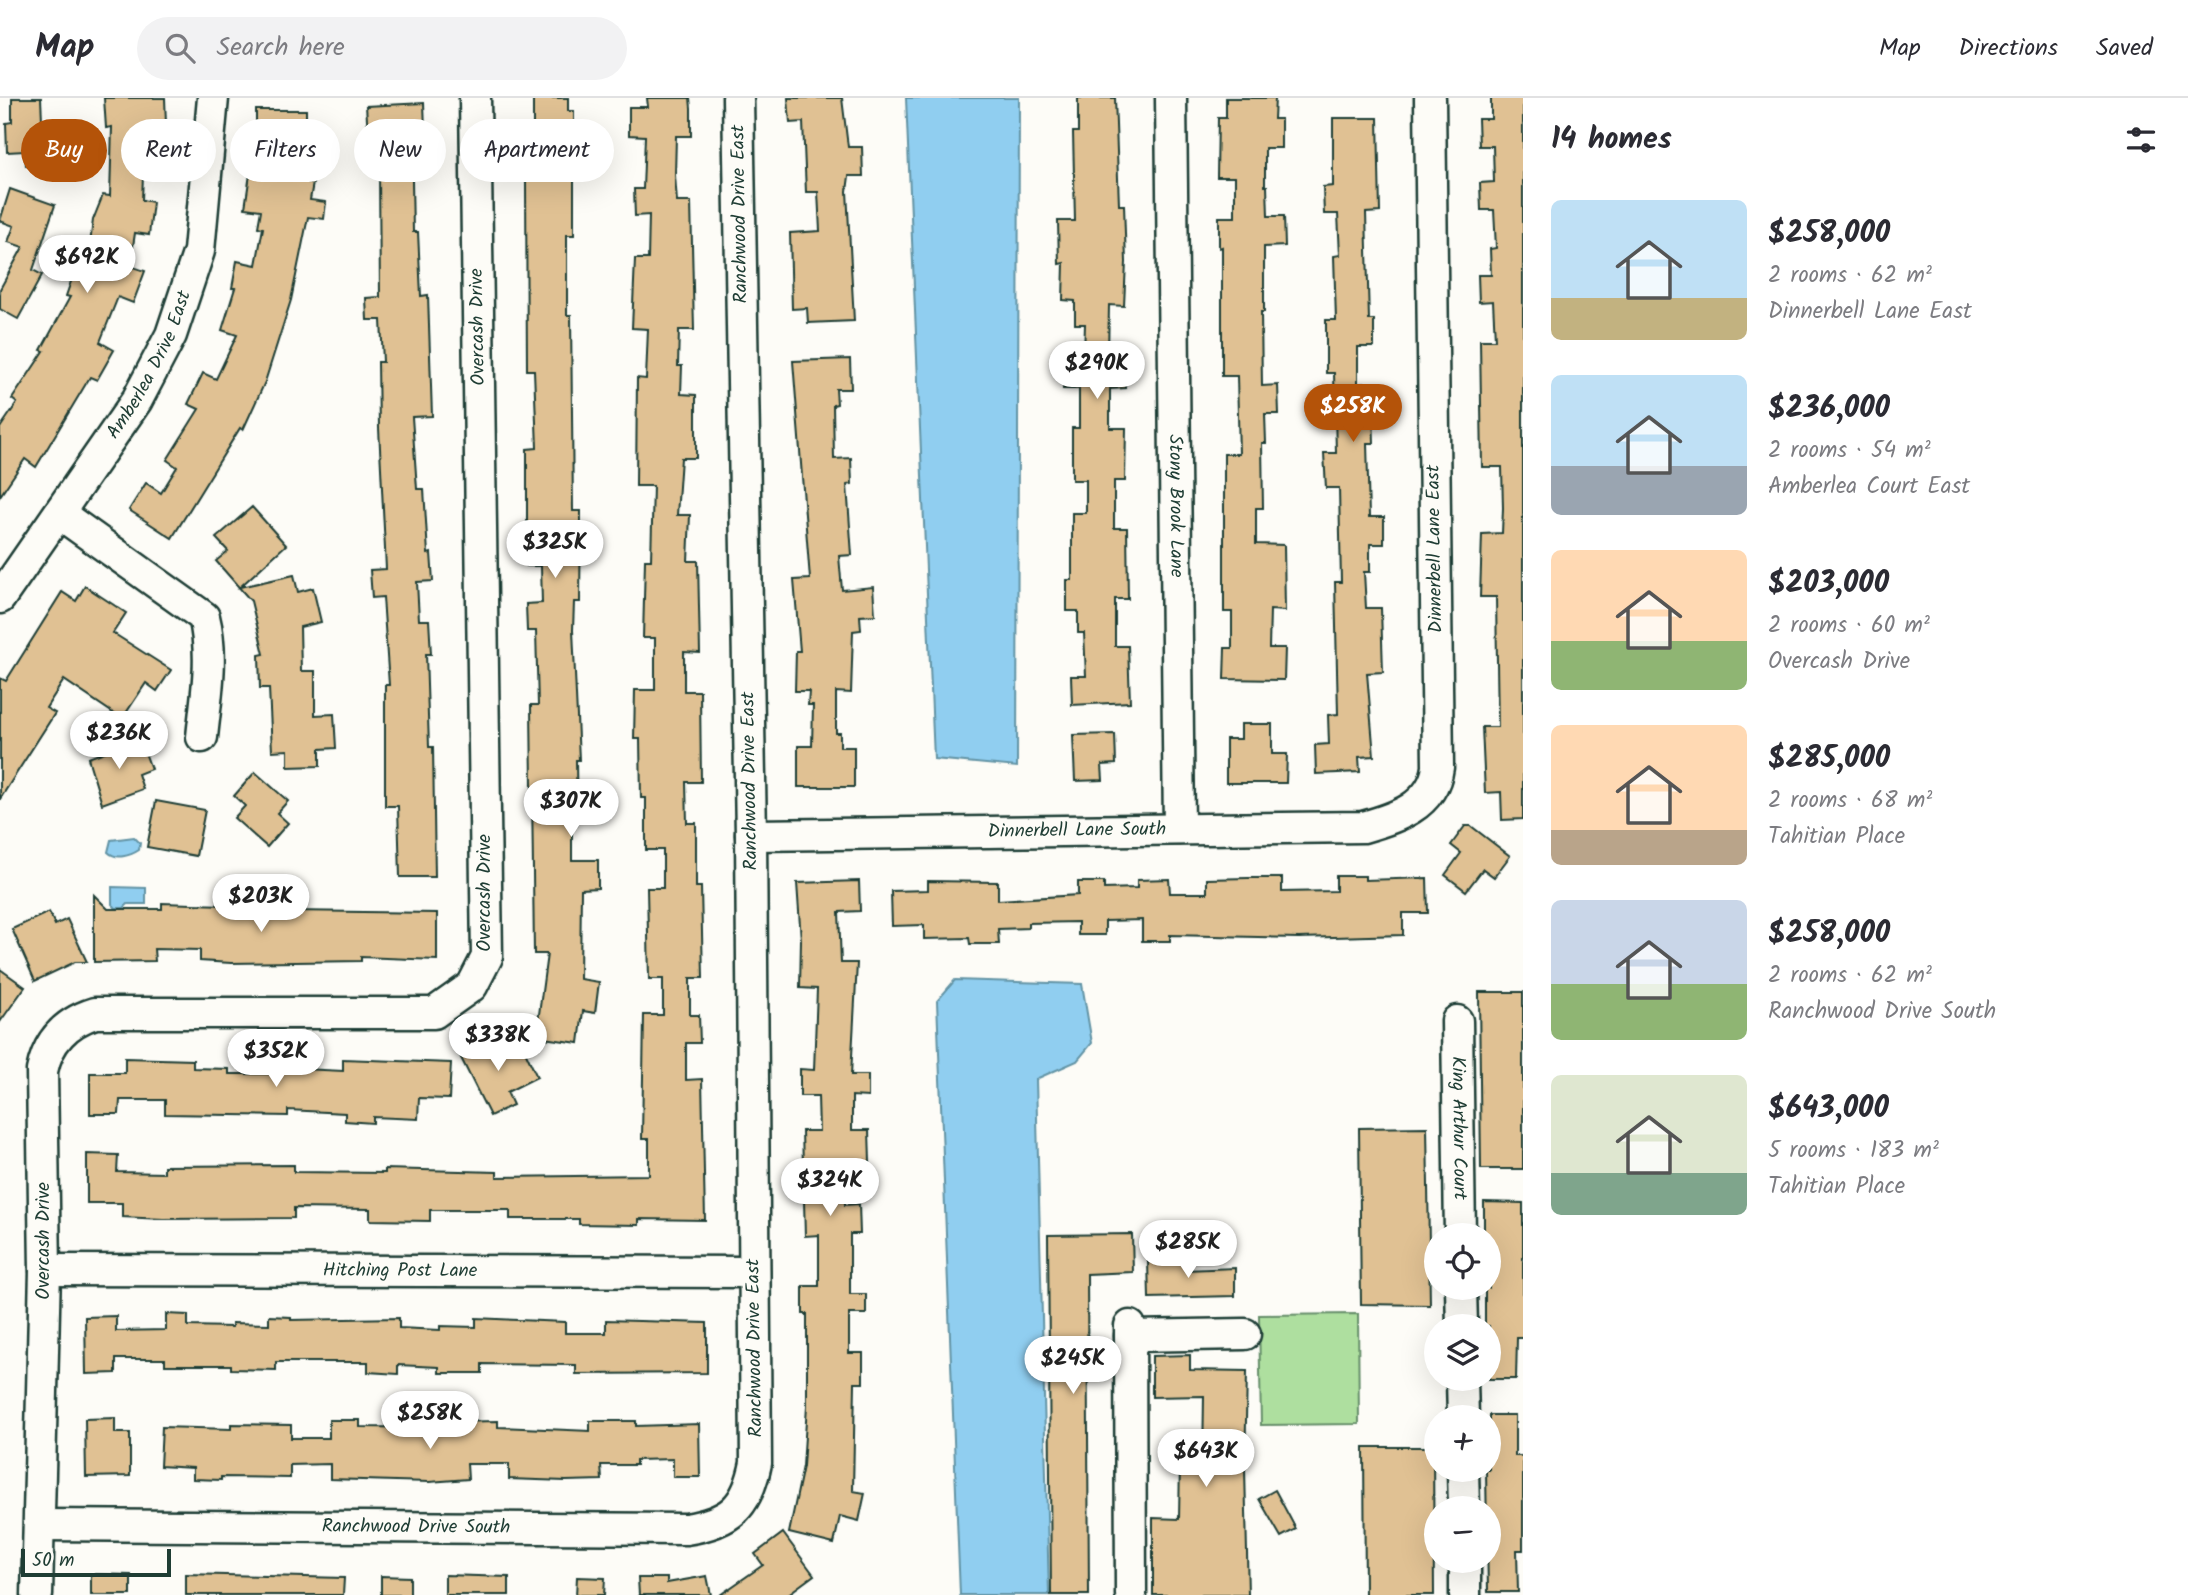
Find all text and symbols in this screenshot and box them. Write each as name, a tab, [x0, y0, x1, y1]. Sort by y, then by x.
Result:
search box	[137, 17, 627, 80]
text: Map	[35, 22, 95, 75]
text: Search here	[217, 27, 345, 69]
icon: search	[161, 29, 199, 67]
text: Map	[1879, 29, 1921, 68]
text: Directions	[1959, 29, 2058, 68]
text: Saved	[2096, 29, 2153, 68]
text: 14 homes	[1551, 116, 1672, 164]
chip: Buy	[21, 119, 107, 182]
chip: Rent	[121, 119, 216, 182]
chip: Filters	[230, 119, 340, 182]
chip: New	[354, 119, 446, 182]
chip: Apartment	[460, 119, 614, 182]
icon: filters	[2122, 121, 2160, 159]
street label: Ranchwood Drive East	[723, 124, 757, 304]
text: $258,000	[1768, 210, 1890, 258]
icon: home	[1607, 228, 1691, 312]
pin: $692K	[38, 236, 136, 295]
text: $692K	[55, 240, 119, 276]
text: 2 rooms · 62 m²	[1768, 258, 1932, 294]
street label: Overcash Drive	[462, 268, 494, 386]
street label: Amberlea Drive East	[99, 286, 200, 445]
text: Dinnerbell Lane East	[1768, 294, 1972, 330]
pin: $290K	[1048, 342, 1146, 401]
text: $290K	[1065, 346, 1129, 382]
pin: $258K	[1304, 384, 1402, 444]
text: $236,000	[1768, 385, 1890, 433]
text: $258K	[1320, 389, 1386, 425]
icon: home	[1607, 403, 1691, 487]
text: 2 rooms · 54 m²	[1768, 433, 1931, 469]
street label: Stony Brook Lane	[1160, 434, 1191, 578]
street label: Dinnerbell Lane East	[1419, 464, 1451, 633]
text: Amberlea Court East	[1768, 469, 1970, 505]
pin: $325K	[506, 520, 604, 580]
text: $325K	[522, 525, 588, 561]
text: $203,000	[1768, 560, 1889, 608]
icon: home	[1607, 578, 1691, 662]
text: 2 rooms · 60 m²	[1768, 608, 1930, 644]
text: Overcash Drive	[1768, 644, 1910, 680]
street label: Ranchwood Drive East	[733, 691, 767, 871]
pin: $236K	[70, 712, 168, 771]
text: $236K	[86, 716, 152, 752]
text: $285,000	[1768, 735, 1890, 783]
icon: home	[1607, 753, 1691, 837]
pin: $307K	[522, 780, 620, 839]
text: 2 rooms · 68 m²	[1768, 783, 1932, 819]
text: $307K	[540, 784, 602, 820]
street label: Dinnerbell Lane South	[988, 815, 1166, 847]
text: Tahitian Place	[1768, 819, 1905, 855]
street label: Overcash Drive	[470, 834, 500, 952]
pin: $203K	[212, 874, 310, 934]
text: $203K	[228, 879, 294, 915]
text: $258,000	[1768, 910, 1890, 958]
icon: home	[1607, 928, 1691, 1012]
text: 2 rooms · 62 m²	[1768, 958, 1932, 994]
text: Ranchwood Drive South	[1768, 994, 1996, 1030]
pin: $338K	[449, 1014, 547, 1073]
text: $338K	[465, 1018, 531, 1054]
pin: $352K	[227, 1030, 325, 1089]
text: $352K	[243, 1034, 309, 1070]
street label: King Arthur Court	[1442, 1056, 1475, 1201]
text: $643,000	[1768, 1085, 1889, 1133]
icon: home	[1607, 1103, 1691, 1187]
text: 5 rooms · 183 m²	[1768, 1133, 1939, 1169]
pin: $324K	[781, 1158, 879, 1218]
text: $324K	[797, 1163, 863, 1199]
text: Tahitian Place	[1768, 1169, 1905, 1205]
street label: Overcash Drive	[29, 1182, 59, 1300]
pin: $285K	[1139, 1220, 1237, 1280]
map controls	[1424, 1223, 1501, 1573]
button: locate	[1424, 1223, 1501, 1300]
text: $285K	[1155, 1225, 1221, 1261]
street label: Hitching Post Lane	[323, 1256, 478, 1286]
street label: Ranchwood Drive East	[738, 1258, 772, 1438]
button: layers	[1424, 1314, 1501, 1391]
pin: $245K	[1024, 1336, 1122, 1396]
text: $245K	[1040, 1341, 1106, 1377]
pin: $258K	[381, 1392, 479, 1451]
text: $258K	[397, 1396, 463, 1432]
button: +	[1424, 1405, 1501, 1482]
pin: $643K	[1157, 1430, 1255, 1489]
text: $643K	[1173, 1434, 1239, 1470]
button: −	[1424, 1496, 1501, 1573]
street label: Ranchwood Drive South	[322, 1512, 510, 1543]
scale bar	[21, 1546, 172, 1578]
text: 50 m	[32, 1546, 74, 1576]

